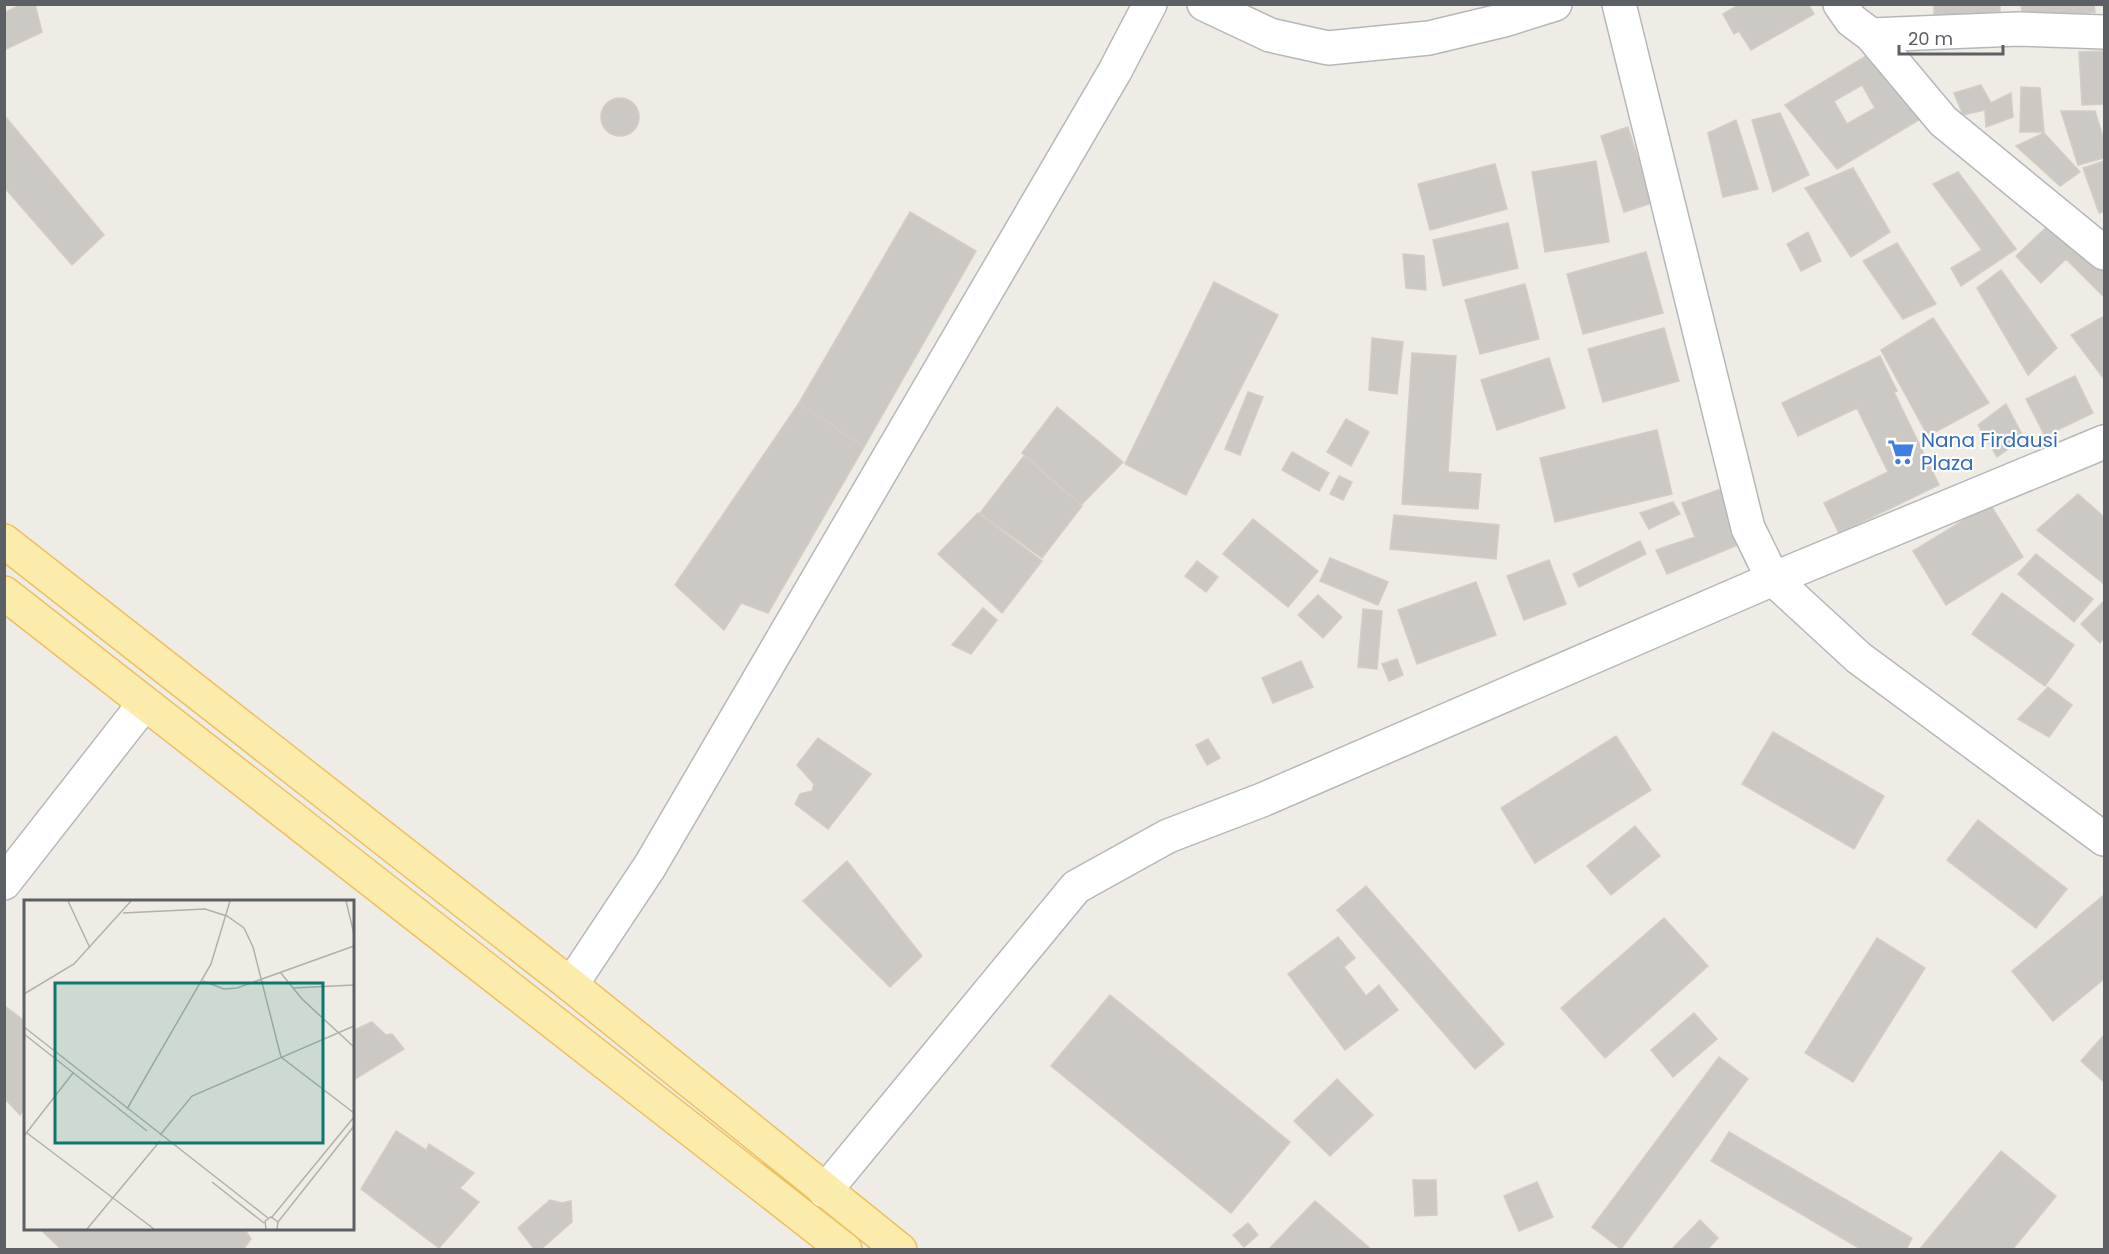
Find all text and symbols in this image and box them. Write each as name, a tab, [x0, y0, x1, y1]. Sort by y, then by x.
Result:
scale bar	[1899, 18, 2002, 56]
text: 20 m	[1908, 26, 1953, 51]
place label: Nana Firdausi Plaza	[1921, 426, 2058, 477]
supermarket icon: Nana Firdausi Plaza	[1886, 437, 1916, 467]
inset map	[24, 900, 354, 1230]

